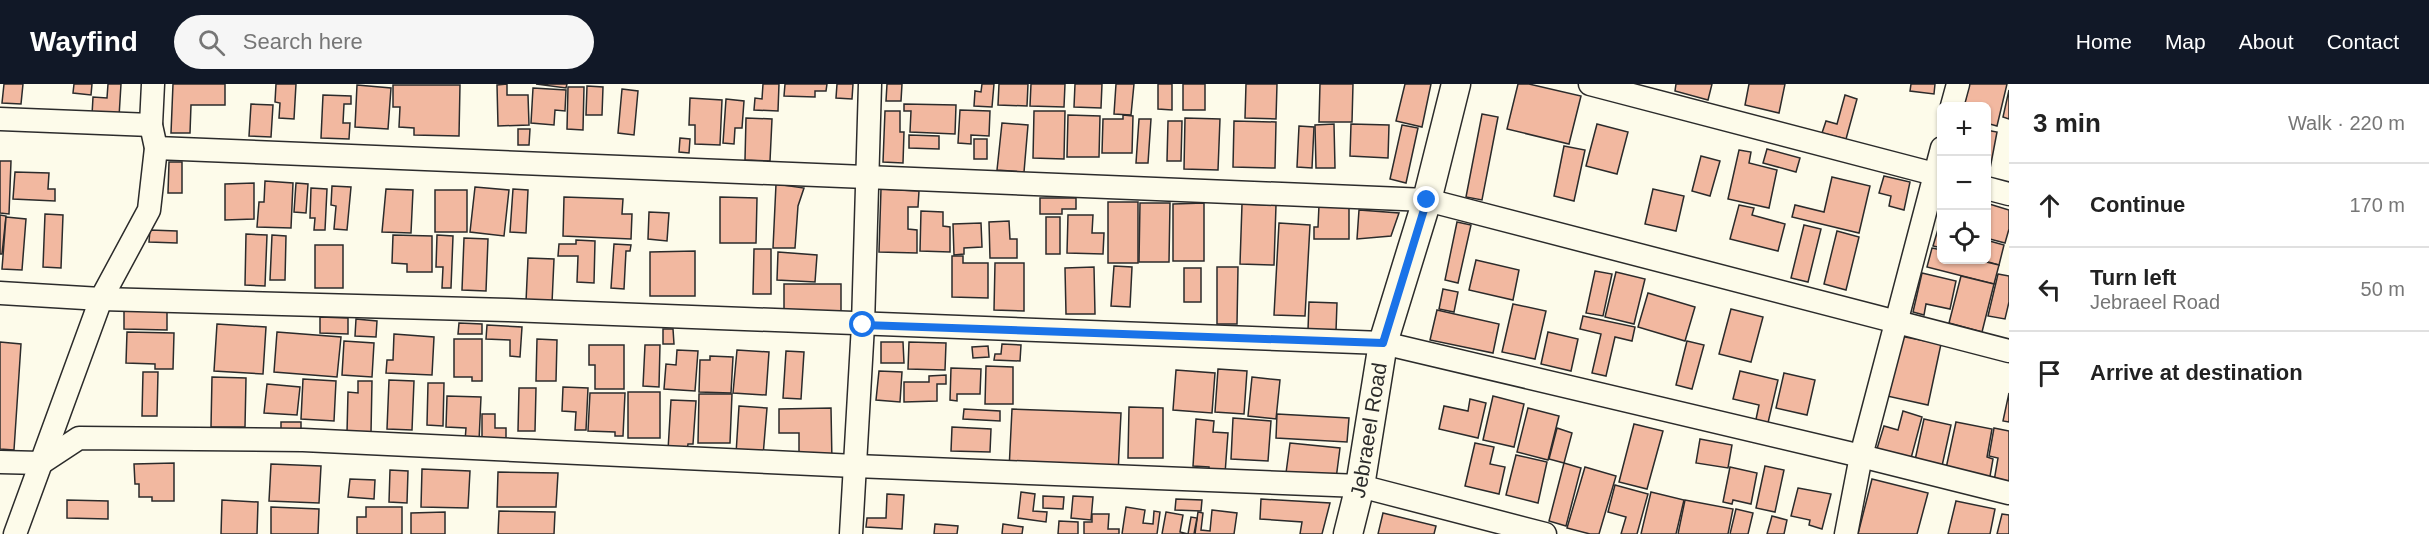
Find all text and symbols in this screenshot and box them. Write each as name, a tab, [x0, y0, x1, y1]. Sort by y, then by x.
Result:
search box	[174, 15, 594, 69]
text: Wayfind	[30, 26, 138, 57]
icon: search	[195, 26, 228, 59]
text: Search here	[243, 29, 363, 54]
text: Home	[2076, 30, 2132, 53]
text: Map	[2165, 30, 2206, 53]
text: About	[2239, 30, 2294, 53]
text: Contact	[2327, 30, 2399, 53]
map controls	[1937, 102, 1991, 264]
button: +	[1937, 102, 1991, 156]
text: 3 min	[2033, 108, 2101, 138]
text: Walk · 220 m	[2288, 112, 2405, 134]
button: −	[1937, 156, 1991, 210]
route end	[1413, 186, 1439, 212]
icon: ahead	[2033, 189, 2066, 222]
text: Continue	[2090, 192, 2185, 217]
text: 170 m	[2349, 194, 2405, 216]
button: locate	[1937, 210, 1991, 264]
text: Turn left	[2090, 265, 2176, 290]
icon: left	[2033, 273, 2066, 306]
text: 50 m	[2361, 278, 2405, 300]
text: Jebraeel Road	[2090, 291, 2220, 313]
route start	[849, 311, 875, 337]
icon: arrive	[2033, 357, 2066, 390]
text: Arrive at destination	[2090, 360, 2303, 385]
street label: Jebraeel Road	[1345, 361, 1391, 500]

